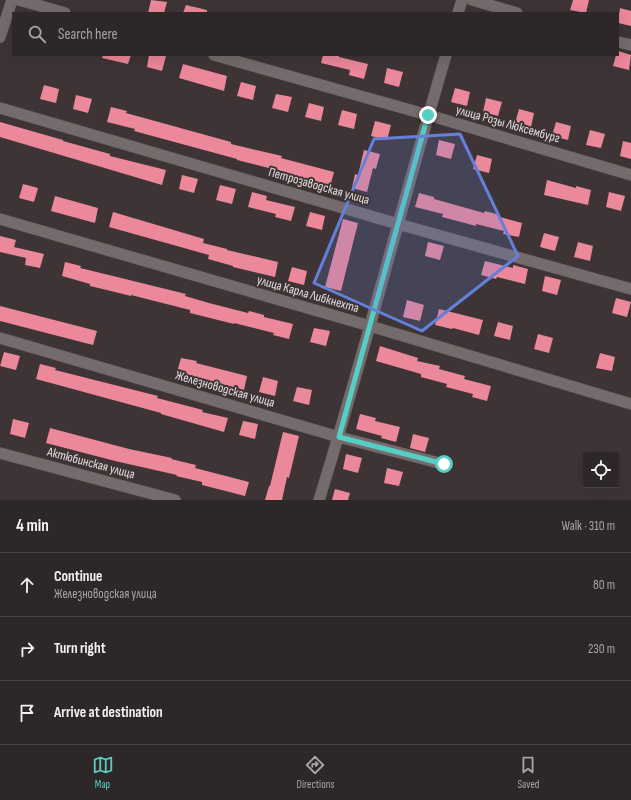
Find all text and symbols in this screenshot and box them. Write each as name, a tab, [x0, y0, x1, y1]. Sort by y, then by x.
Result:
search box	[12, 12, 619, 56]
icon: search	[26, 23, 48, 45]
text: Search here	[58, 25, 118, 44]
street label: улица Розы Люксембург	[454, 102, 562, 147]
route end	[419, 106, 437, 124]
street label: Петрозаводская улица	[267, 164, 371, 208]
street label: улица Карла Либкнехта	[255, 272, 361, 316]
street label: Железноводская улица	[173, 367, 277, 411]
street label: Актюбинская улица	[44, 443, 137, 482]
map controls	[583, 452, 619, 488]
button: locate	[583, 452, 619, 488]
route start	[435, 455, 453, 473]
text: 4 min	[16, 516, 49, 536]
text: Walk · 310 m	[562, 518, 615, 534]
text: Continue	[54, 567, 103, 586]
icon: ahead	[16, 574, 38, 596]
text: 80 m	[593, 577, 615, 593]
text: Железноводская улица	[54, 586, 157, 602]
icon: right	[16, 638, 38, 660]
text: Turn right	[54, 639, 106, 658]
text: 230 m	[588, 641, 615, 657]
icon: arrive	[16, 702, 38, 724]
text: Arrive at destination	[54, 703, 163, 722]
tab: Map	[92, 754, 114, 791]
tab: Directions	[297, 754, 334, 791]
tab: Saved	[517, 754, 539, 791]

